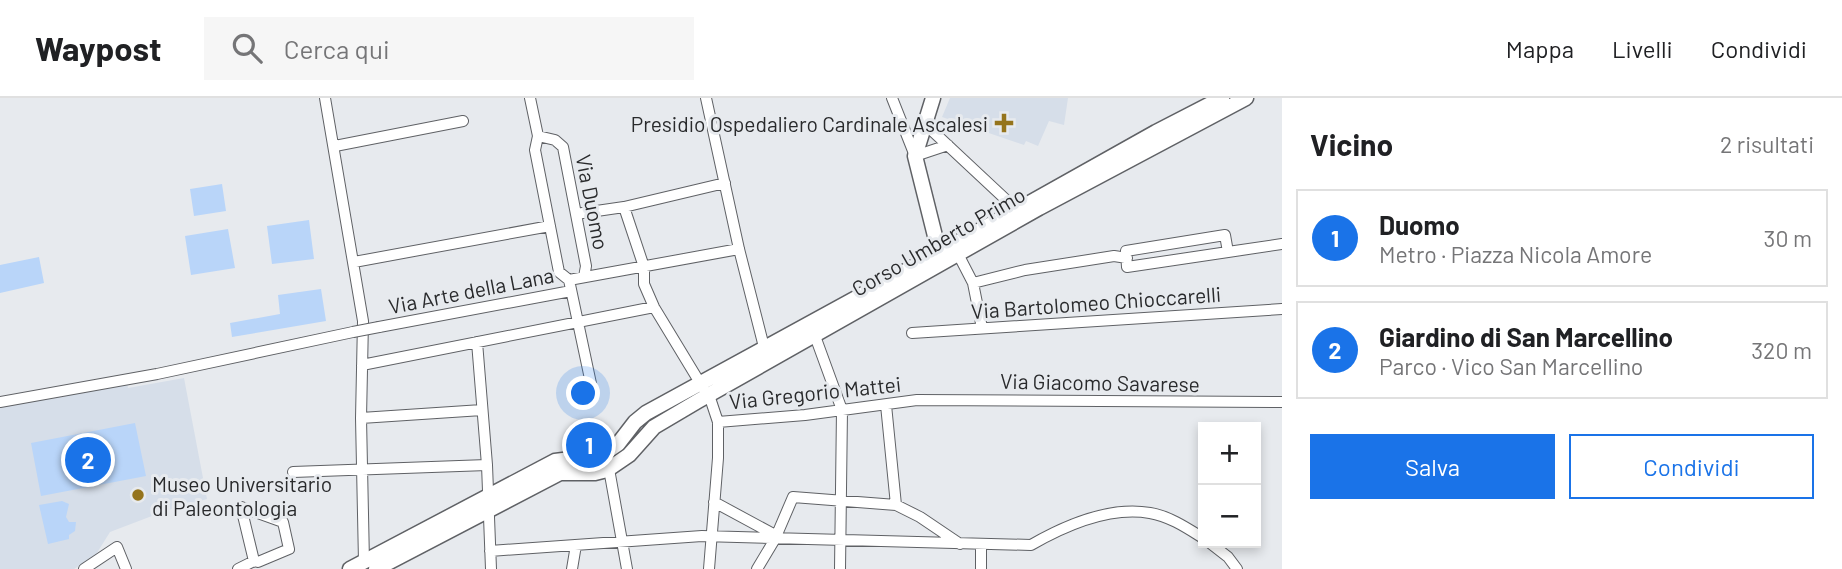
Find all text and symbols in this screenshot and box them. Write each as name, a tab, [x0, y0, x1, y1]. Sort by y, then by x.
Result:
search box	[204, 17, 694, 80]
text: Waypost	[35, 28, 162, 68]
icon: search	[228, 29, 266, 67]
text: Cerca qui	[284, 33, 390, 64]
text: Mappa	[1506, 34, 1574, 63]
text: Livelli	[1612, 34, 1673, 63]
text: Condividi	[1711, 34, 1807, 63]
place label: Presidio Ospedaliero Cardinale Ascalesi	[631, 111, 988, 136]
marker: Presidio Ospedaliero Cardinale Ascalesi	[994, 113, 1014, 133]
text: Vicino	[1310, 126, 1393, 162]
text: 2 risultati	[1720, 130, 1814, 158]
street label: Via Duomo	[572, 152, 614, 252]
street label: Corso Umberto Primo	[847, 181, 1029, 301]
text: Duomo	[1379, 209, 1460, 240]
text: 1	[1331, 224, 1339, 252]
text: 30 m	[1764, 224, 1812, 252]
text: Metro · Piazza Nicola Amore	[1379, 240, 1652, 268]
street label: Via Arte della Lana	[386, 262, 556, 318]
street label: Via Bartolomeo Chioccarelli	[970, 281, 1222, 323]
text: Giardino di San Marcellino	[1379, 321, 1673, 352]
text: 2	[1329, 336, 1341, 364]
text: 320 m	[1751, 336, 1812, 364]
text: Parco · Vico San Marcellino	[1379, 352, 1643, 380]
street label: Via Giacomo Savarese	[1000, 368, 1200, 396]
street label: Via Gregorio Mattei	[728, 371, 902, 413]
your location	[566, 376, 600, 410]
pin: 1	[566, 419, 612, 471]
map controls	[1198, 422, 1261, 548]
button: +	[1198, 422, 1261, 485]
pin: 2	[65, 434, 111, 486]
button: Salva	[1310, 434, 1555, 499]
button: Condividi	[1569, 434, 1814, 499]
place label: Museo Universitario di Paleontologia	[152, 471, 332, 520]
button: −	[1198, 485, 1261, 548]
marker: Museo Universitario di Paleontologia	[130, 487, 146, 503]

